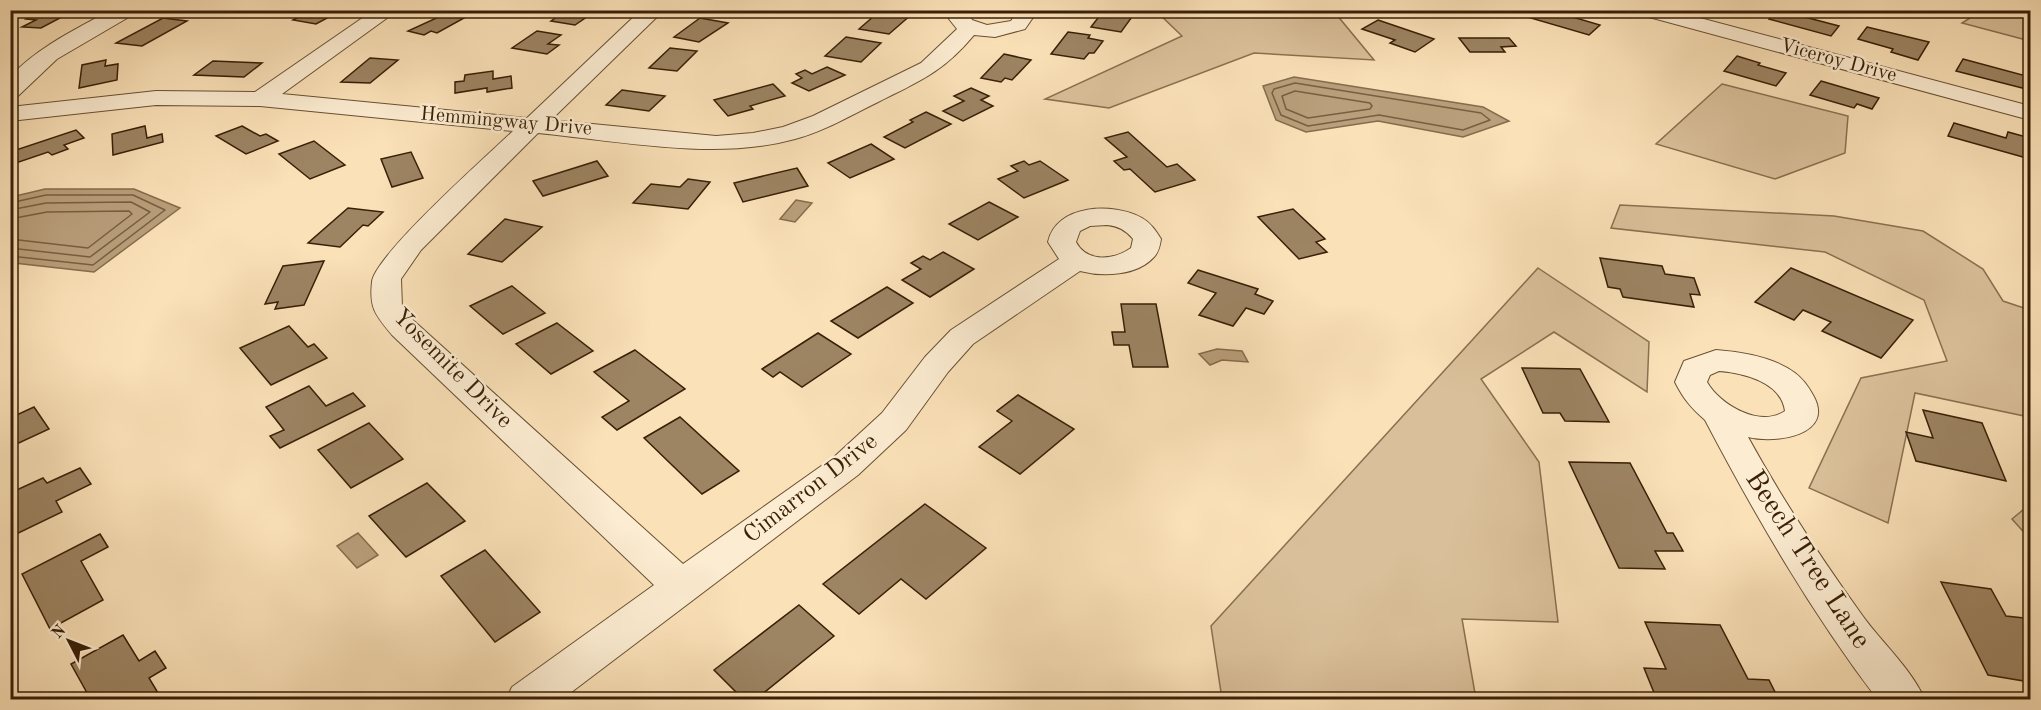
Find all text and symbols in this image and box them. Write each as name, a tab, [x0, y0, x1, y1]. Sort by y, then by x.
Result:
street label: Viceroy Drive	[1777, 36, 1899, 86]
street label: Hemmingway Drive	[419, 105, 593, 139]
street label: Yosemite Drive	[387, 304, 517, 434]
street label: Cimarron Drive	[740, 430, 882, 548]
street label: Beech Tree Lane	[1739, 466, 1875, 654]
north arrow	[39, 611, 99, 671]
text: N	[49, 622, 70, 642]

